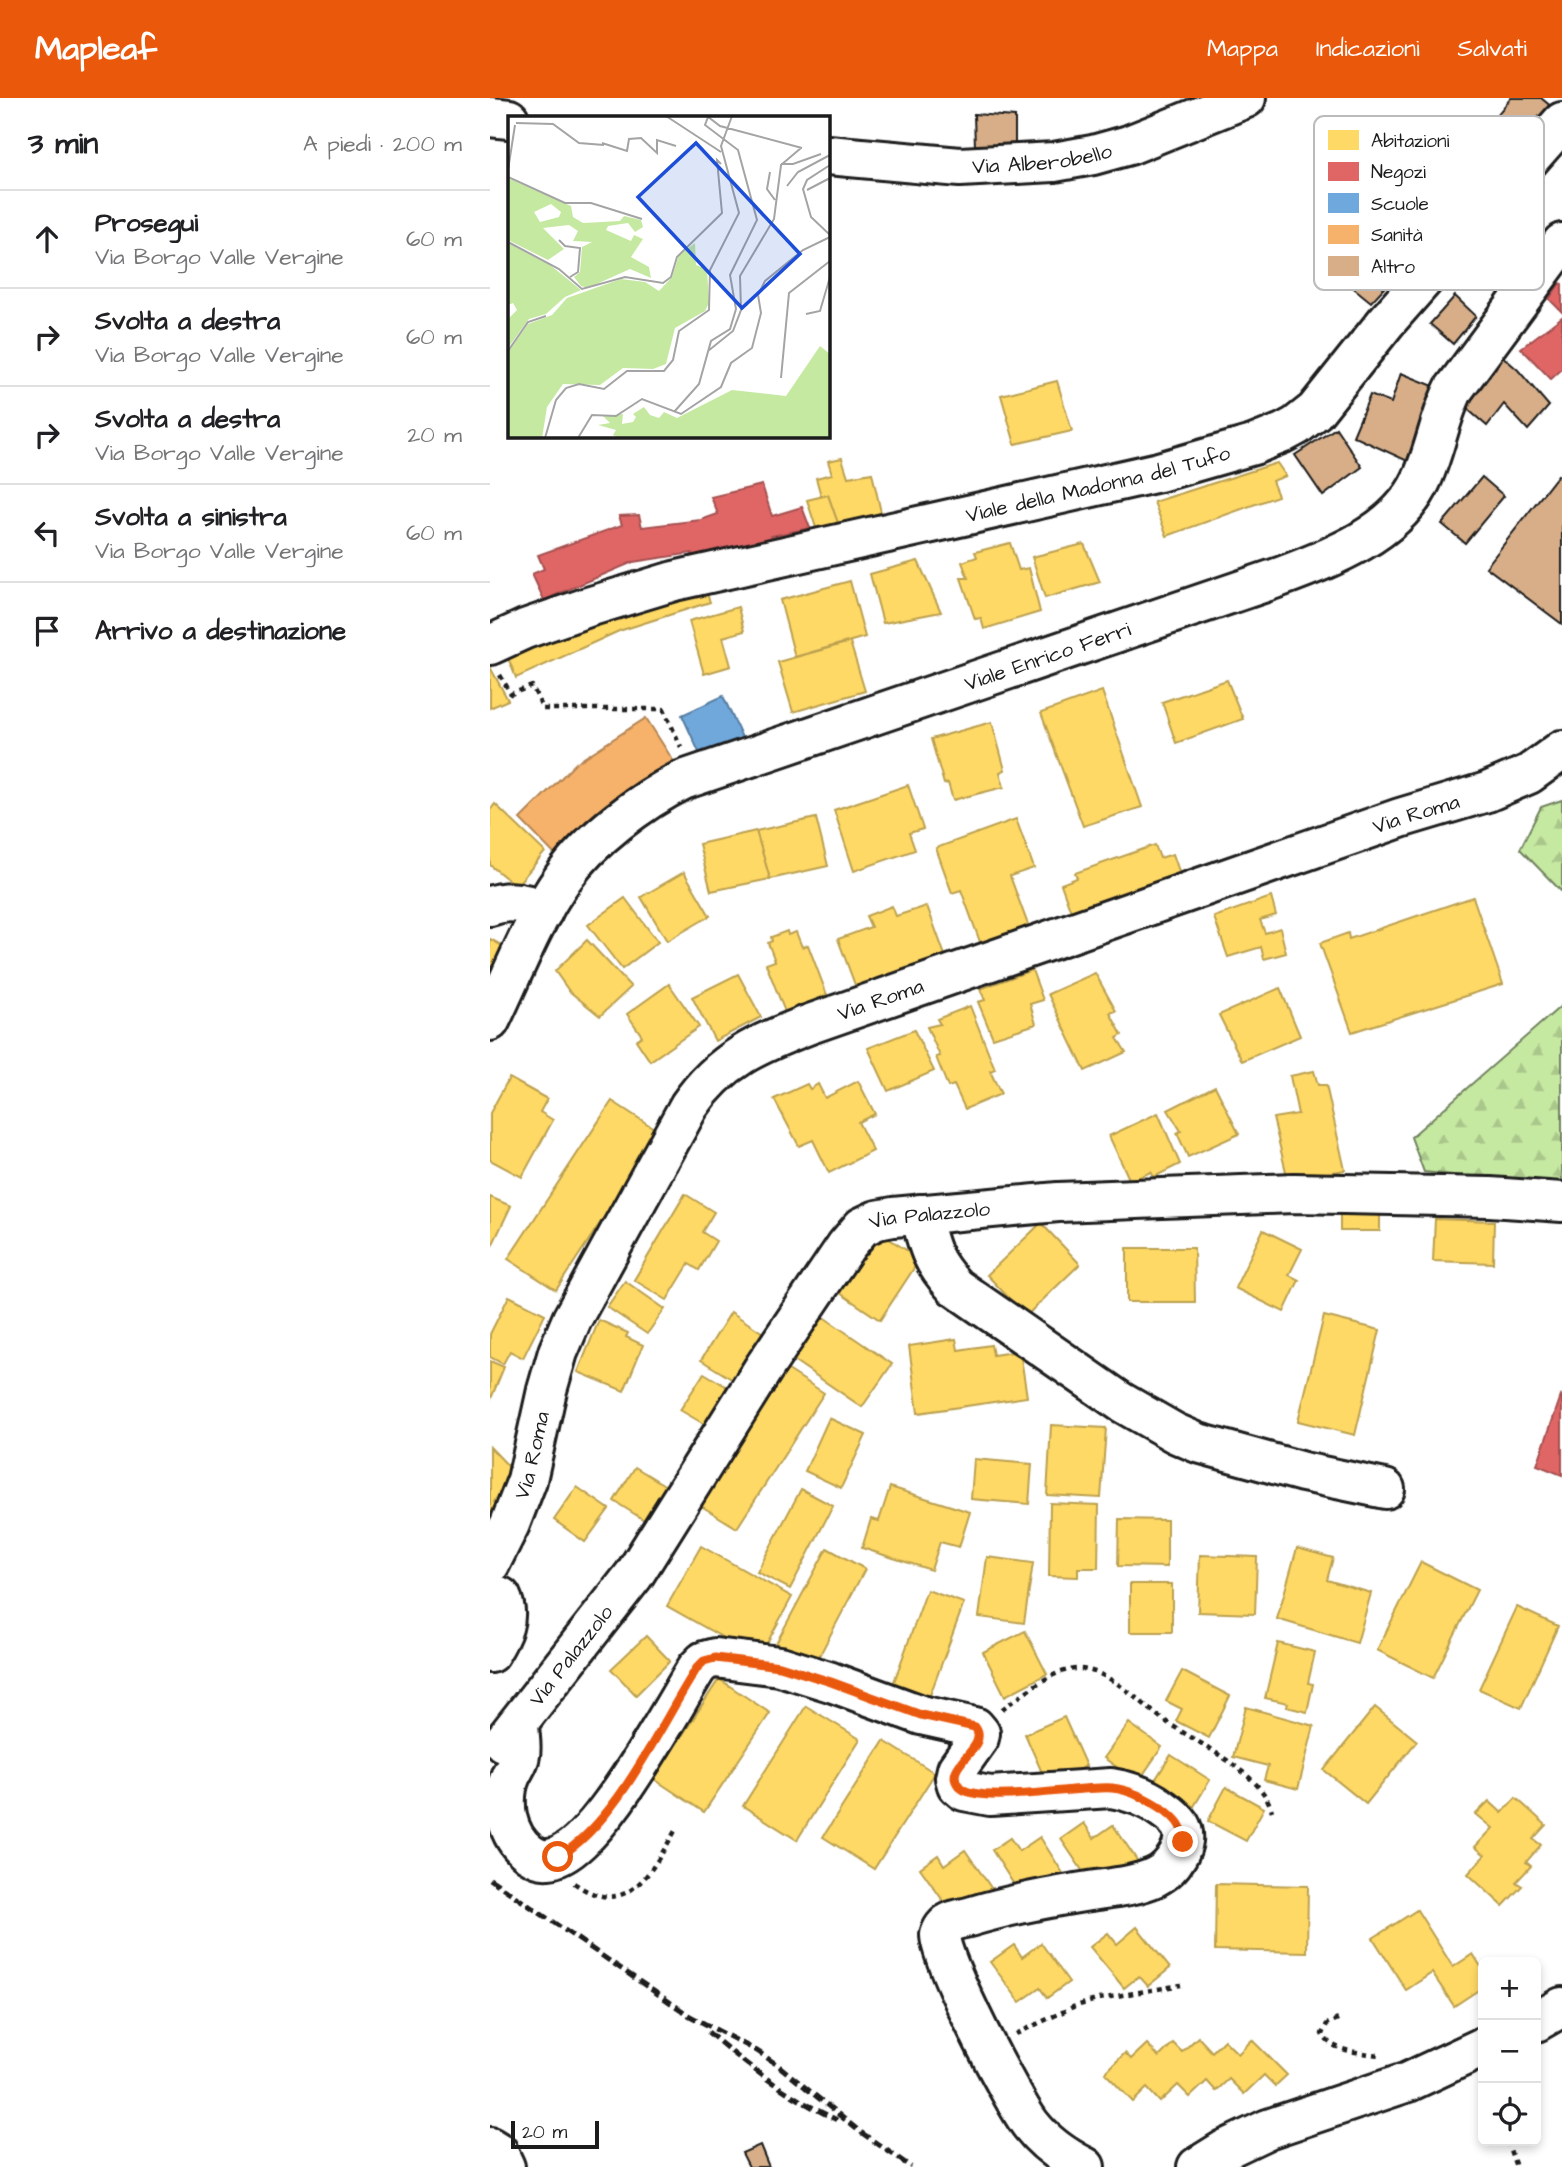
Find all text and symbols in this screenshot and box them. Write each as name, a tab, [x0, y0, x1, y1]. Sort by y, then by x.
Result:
text: Mapleaf	[35, 26, 157, 72]
text: Mappa	[1207, 32, 1278, 66]
text: Indicazioni	[1316, 32, 1420, 66]
text: Salvati	[1458, 32, 1527, 66]
inset map	[508, 116, 830, 438]
legend	[1314, 116, 1544, 290]
text: 3 min	[28, 123, 98, 165]
text: A piedi · 200 m	[303, 128, 462, 160]
text: Abitazioni	[1371, 128, 1450, 155]
street label: Via Alberobello	[971, 136, 1115, 181]
text: Negozi	[1371, 159, 1426, 187]
text: Scuole	[1371, 191, 1429, 218]
text: Prosegui	[95, 205, 198, 241]
icon: ahead	[28, 220, 66, 258]
text: Sanità	[1371, 222, 1423, 249]
text: 60 m	[406, 223, 462, 255]
text: Via Borgo Valle Vergine	[95, 241, 344, 273]
text: Altro	[1371, 254, 1415, 281]
text: Svolta a destra	[95, 303, 280, 339]
icon: right	[28, 318, 66, 356]
text: 60 m	[406, 321, 462, 353]
text: Via Borgo Valle Vergine	[95, 339, 344, 371]
text: Svolta a destra	[95, 401, 280, 437]
icon: right	[28, 416, 66, 454]
text: 20 m	[407, 419, 462, 451]
text: Via Borgo Valle Vergine	[95, 437, 344, 469]
street label: Viale della Madonna del Tufo	[963, 438, 1234, 530]
text: Svolta a sinistra	[95, 499, 287, 535]
icon: left	[28, 514, 66, 552]
text: 60 m	[406, 517, 462, 549]
text: Via Borgo Valle Vergine	[95, 535, 344, 567]
icon: arrive	[28, 612, 66, 650]
text: Arrivo a destinazione	[95, 613, 346, 649]
street label: Viale Enrico Ferri	[961, 615, 1134, 698]
street label: Via Roma	[1369, 787, 1463, 841]
street label: Via Roma	[834, 971, 928, 1028]
street label: Via Palazzolo	[864, 1194, 991, 1237]
street label: Via Roma	[507, 1409, 557, 1504]
street label: Via Palazzolo	[522, 1599, 620, 1712]
route end	[1167, 1826, 1198, 1857]
route start	[542, 1841, 573, 1872]
map controls	[1478, 1957, 1541, 2146]
button: +	[1478, 1957, 1541, 2020]
button: −	[1478, 2020, 1541, 2083]
button: locate	[1478, 2083, 1541, 2146]
scale bar	[511, 2118, 598, 2150]
text: 20 m	[522, 2119, 567, 2146]

